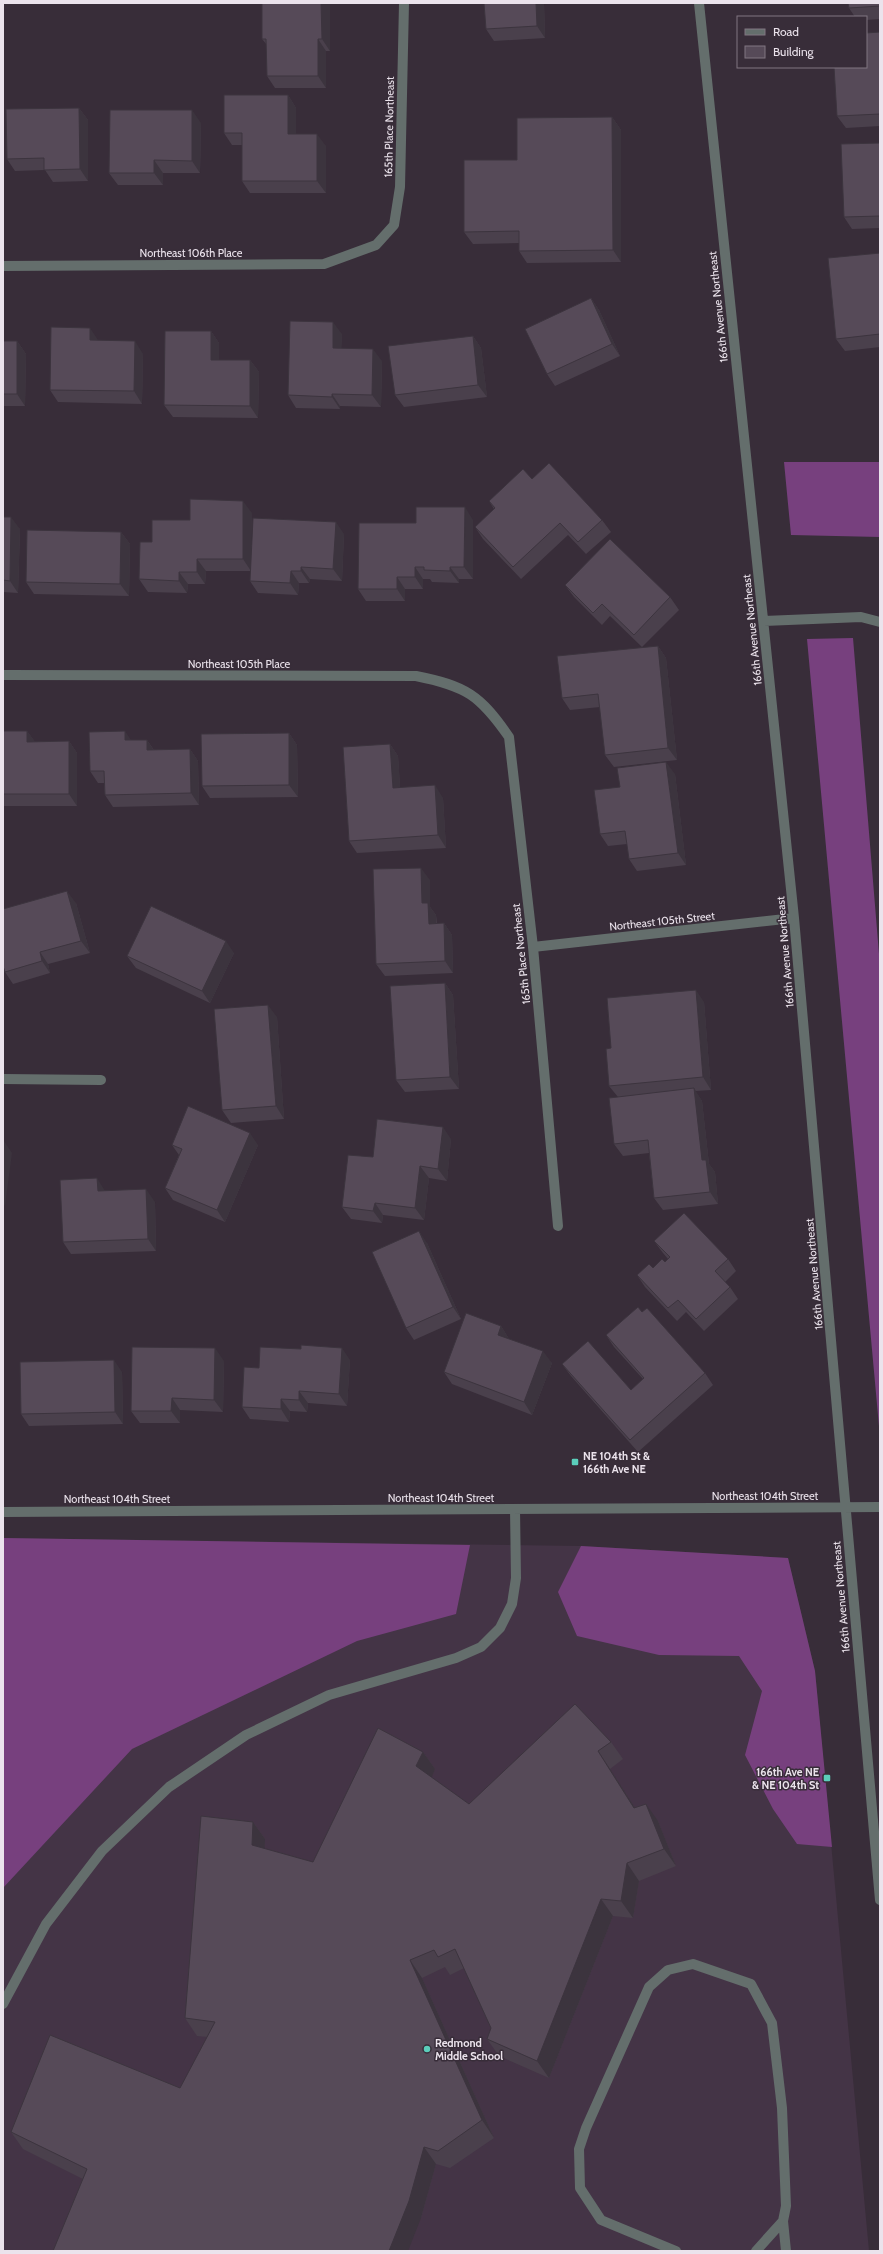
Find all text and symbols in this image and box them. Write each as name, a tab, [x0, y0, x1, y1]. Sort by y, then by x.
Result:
legend	[737, 16, 867, 68]
text: Road	[773, 24, 799, 39]
text: Building	[773, 44, 815, 59]
street label: 165th Place Northeast	[381, 76, 397, 178]
street label: Northeast 106th Place	[140, 246, 243, 260]
street label: 166th Avenue Northeast	[705, 251, 731, 363]
street label: 166th Avenue Northeast	[739, 574, 765, 686]
street label: Northeast 105th Place	[188, 657, 291, 671]
street label: 166th Avenue Northeast	[773, 896, 797, 1008]
street label: 165th Place Northeast	[509, 903, 533, 1005]
street label: Northeast 105th Street	[609, 908, 716, 934]
street label: 166th Avenue Northeast	[802, 1218, 826, 1330]
place label: NE 104th St & 166th Ave NE	[583, 1449, 650, 1476]
marker: NE 104th St & 166th Ave NE	[570, 1457, 580, 1467]
street label: Northeast 104th Street	[712, 1489, 819, 1503]
street label: Northeast 104th Street	[388, 1491, 495, 1505]
street label: Northeast 104th Street	[64, 1492, 171, 1506]
street label: 166th Avenue Northeast	[829, 1541, 853, 1653]
place label: 166th Ave NE & NE 104th St	[752, 1765, 819, 1792]
marker: 166th Ave NE & NE 104th St	[822, 1773, 832, 1783]
place label: Redmond Middle School	[435, 2036, 503, 2063]
marker: Redmond Middle School	[422, 2044, 432, 2054]

